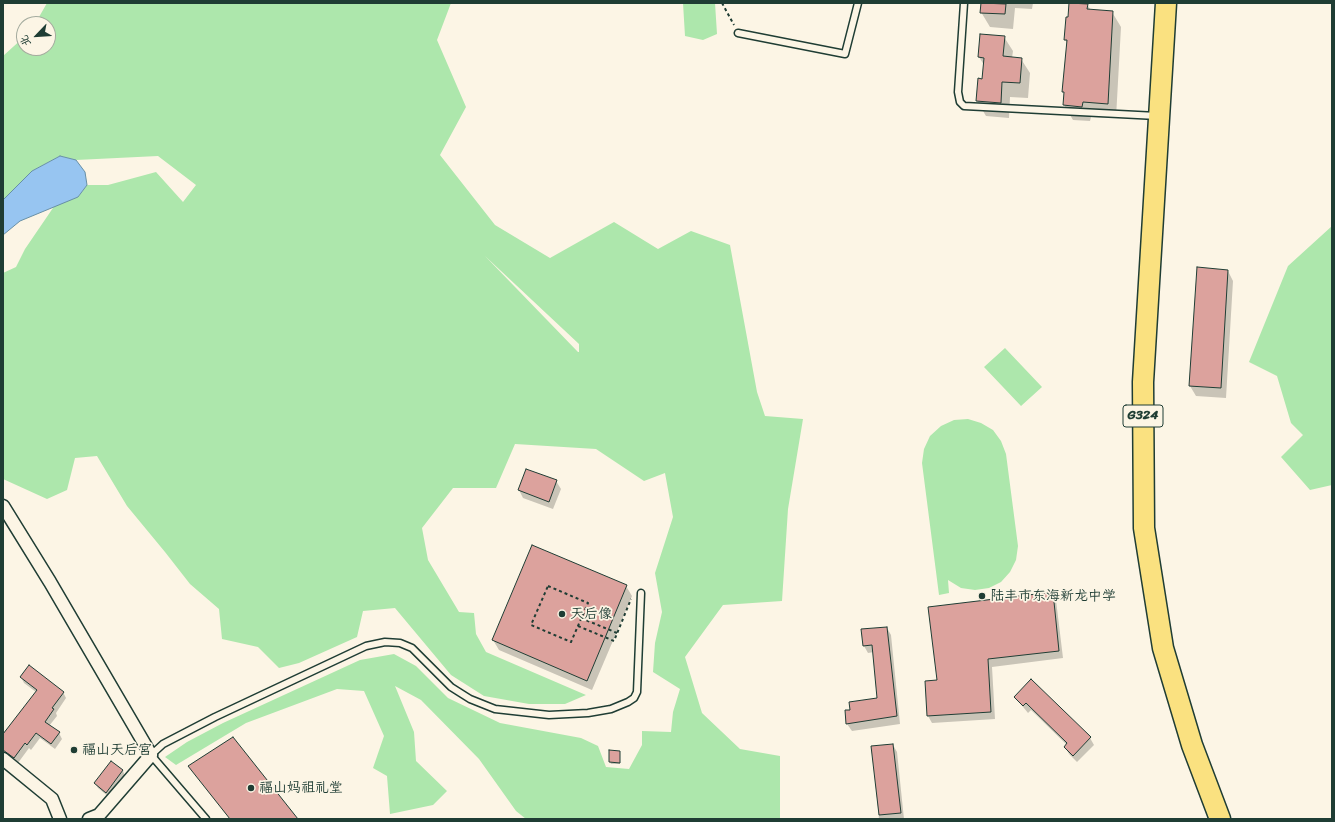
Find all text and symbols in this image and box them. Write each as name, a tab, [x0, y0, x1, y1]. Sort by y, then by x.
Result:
north arrow	[16, 16, 56, 56]
text: 北	[15, 32, 37, 50]
road number: G324	[1123, 405, 1163, 427]
place label: 陆丰市东海新龙中学	[990, 588, 1116, 604]
marker: 陆丰市东海新龙中学	[977, 591, 987, 601]
place label: 天后像	[570, 606, 612, 622]
marker: 天后像	[557, 609, 567, 619]
place label: 福山天后宫	[82, 742, 152, 758]
marker: 福山天后宫	[69, 745, 79, 755]
place label: 福山妈祖礼堂	[259, 780, 343, 796]
marker: 福山妈祖礼堂	[246, 783, 256, 793]

